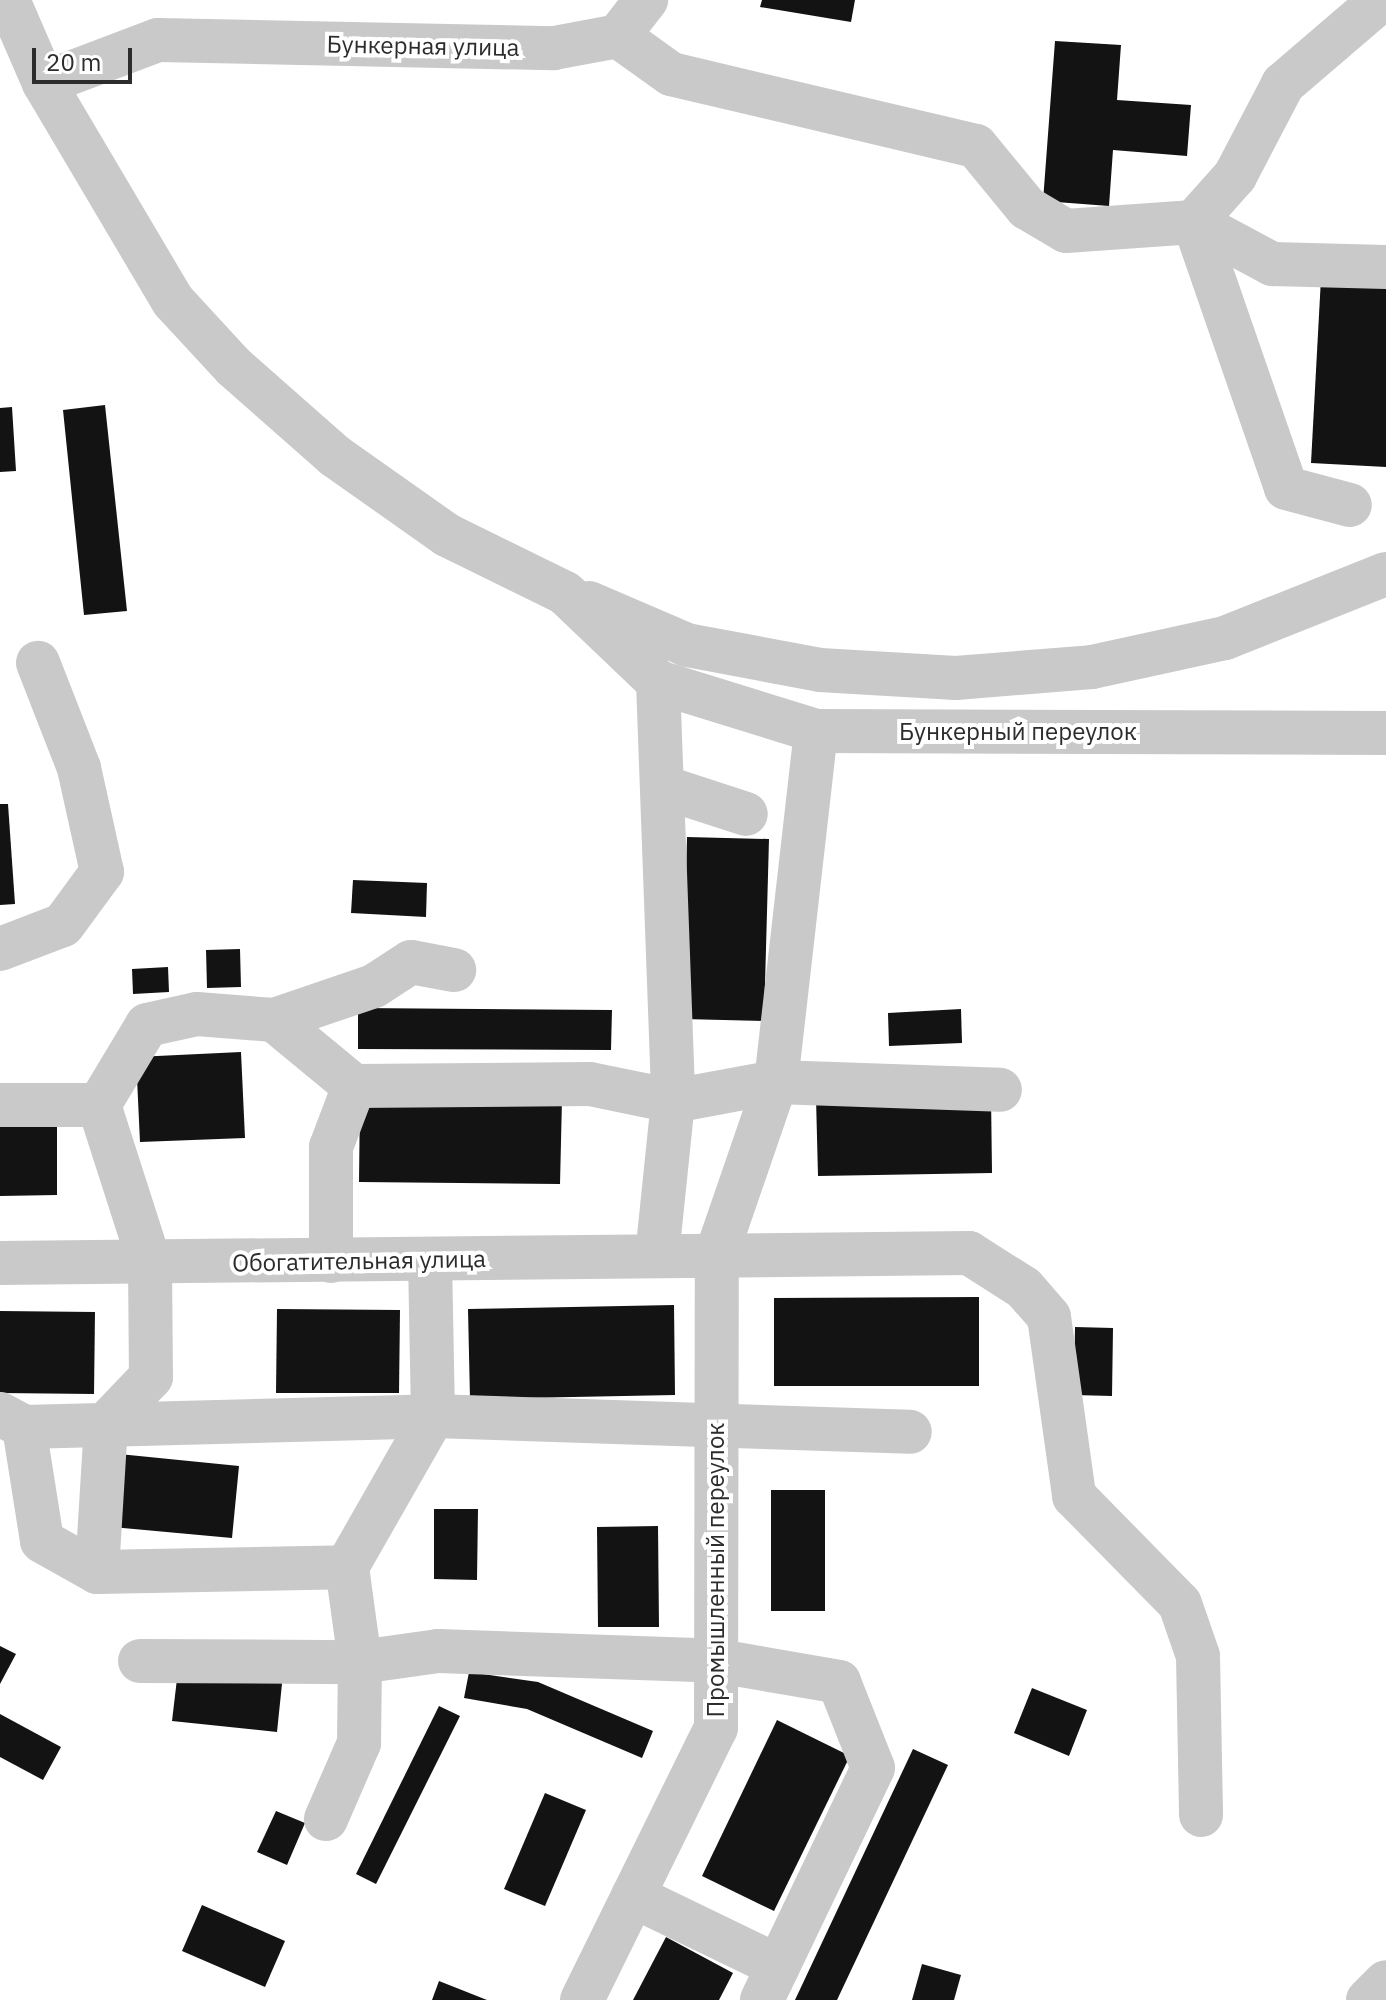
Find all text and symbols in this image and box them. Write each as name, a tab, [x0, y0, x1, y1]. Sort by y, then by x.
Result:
street label: Бункерная улица	[326, 30, 520, 62]
scale bar	[36, 32, 136, 82]
text: 20 m	[46, 46, 101, 78]
street label: Бункерный переулок	[899, 718, 1137, 746]
street label: Обогатительная улица	[232, 1244, 486, 1278]
street label: Промышленный переулок	[702, 1422, 730, 1718]

